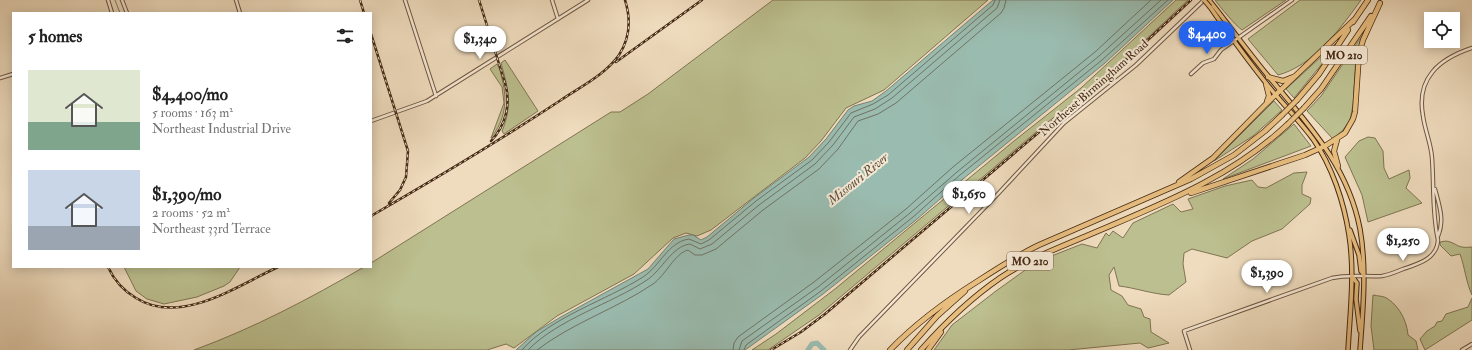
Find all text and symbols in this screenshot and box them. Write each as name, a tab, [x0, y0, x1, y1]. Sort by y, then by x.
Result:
map controls	[1424, 12, 1460, 48]
button: locate	[1424, 12, 1460, 48]
pin: $4,400	[1174, 21, 1240, 55]
icon: filters	[334, 25, 356, 47]
text: 5 homes	[28, 26, 82, 47]
pin: $1,340	[447, 26, 513, 60]
text: $4,400	[1188, 26, 1226, 42]
text: $1,340	[463, 31, 497, 47]
street label: Northeast Birmingham Road	[1036, 36, 1152, 139]
road number: MO 210	[1321, 46, 1367, 64]
text: $4,400/mo	[152, 84, 228, 105]
icon: home	[60, 86, 108, 134]
text: 5 rooms · 163 m²	[152, 105, 233, 121]
text: Northeast Industrial Drive	[152, 121, 291, 137]
water label: Missouri River	[824, 149, 892, 209]
pin: $1,650	[936, 181, 1002, 215]
text: $1,390/mo	[152, 184, 221, 205]
icon: home	[60, 186, 108, 234]
text: $1,650	[952, 186, 986, 202]
text: 2 rooms · 52 m²	[152, 205, 230, 221]
text: Northeast 33rd Terrace	[152, 221, 271, 237]
pin: $1,250	[1370, 228, 1436, 262]
text: $1,250	[1386, 233, 1420, 249]
road number: MO 210	[1007, 252, 1053, 270]
pin: $1,390	[1234, 260, 1300, 294]
text: $1,390	[1250, 265, 1284, 281]

